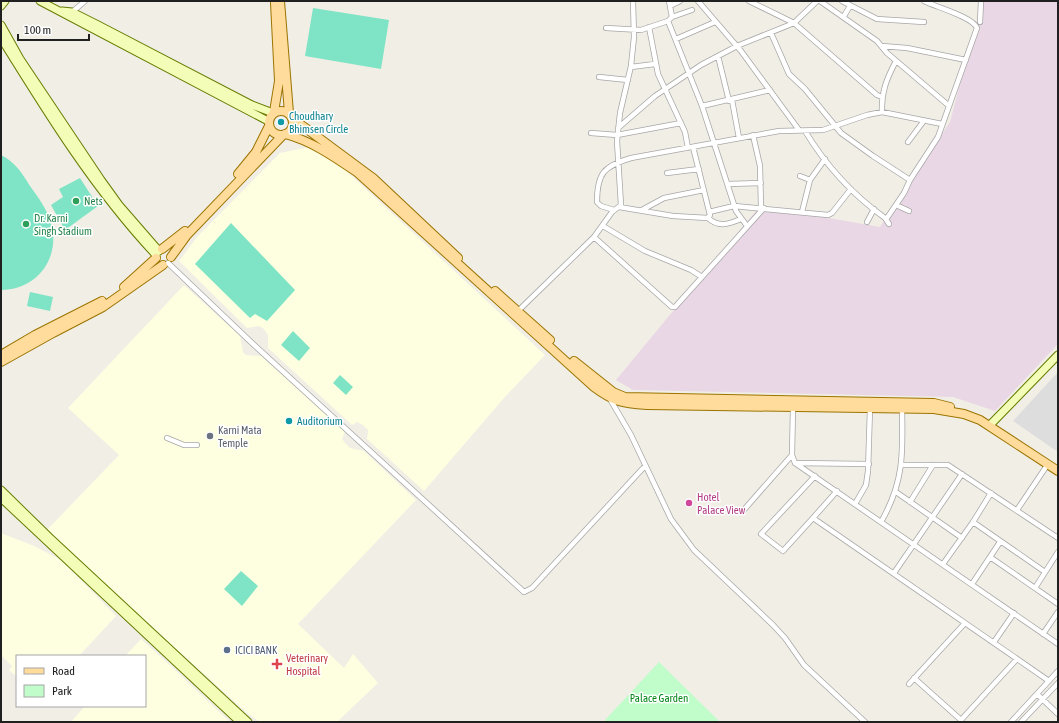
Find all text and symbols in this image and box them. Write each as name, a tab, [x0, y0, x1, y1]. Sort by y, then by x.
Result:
scale bar	[18, 16, 89, 42]
text: 100 m	[24, 23, 51, 37]
place label: Choudhary Bhimsen Circle	[289, 110, 348, 135]
marker: Choudhary Bhimsen Circle	[276, 117, 286, 127]
place label: Nets	[84, 195, 103, 207]
marker: Nets	[71, 196, 81, 206]
place label: Dr. Karni Singh Stadium	[34, 212, 92, 237]
marker: Dr. Karni Singh Stadium	[21, 219, 31, 229]
place label: Auditorium	[297, 415, 343, 427]
marker: Auditorium	[284, 416, 294, 426]
place label: Karni Mata Temple	[218, 424, 262, 449]
marker: Karni Mata Temple	[205, 431, 215, 441]
place label: Hotel Palace View	[697, 491, 746, 516]
marker: Hotel Palace View	[684, 498, 694, 508]
place label: ICICI BANK	[235, 644, 278, 656]
marker: ICICI BANK	[222, 645, 232, 655]
place label: Veterinary Hospital	[286, 652, 329, 677]
legend	[16, 655, 146, 707]
marker: Veterinary Hospital	[271, 658, 283, 670]
text: Road	[52, 664, 75, 678]
text: Park	[52, 684, 73, 698]
park label: Palace Garden	[630, 692, 688, 704]

